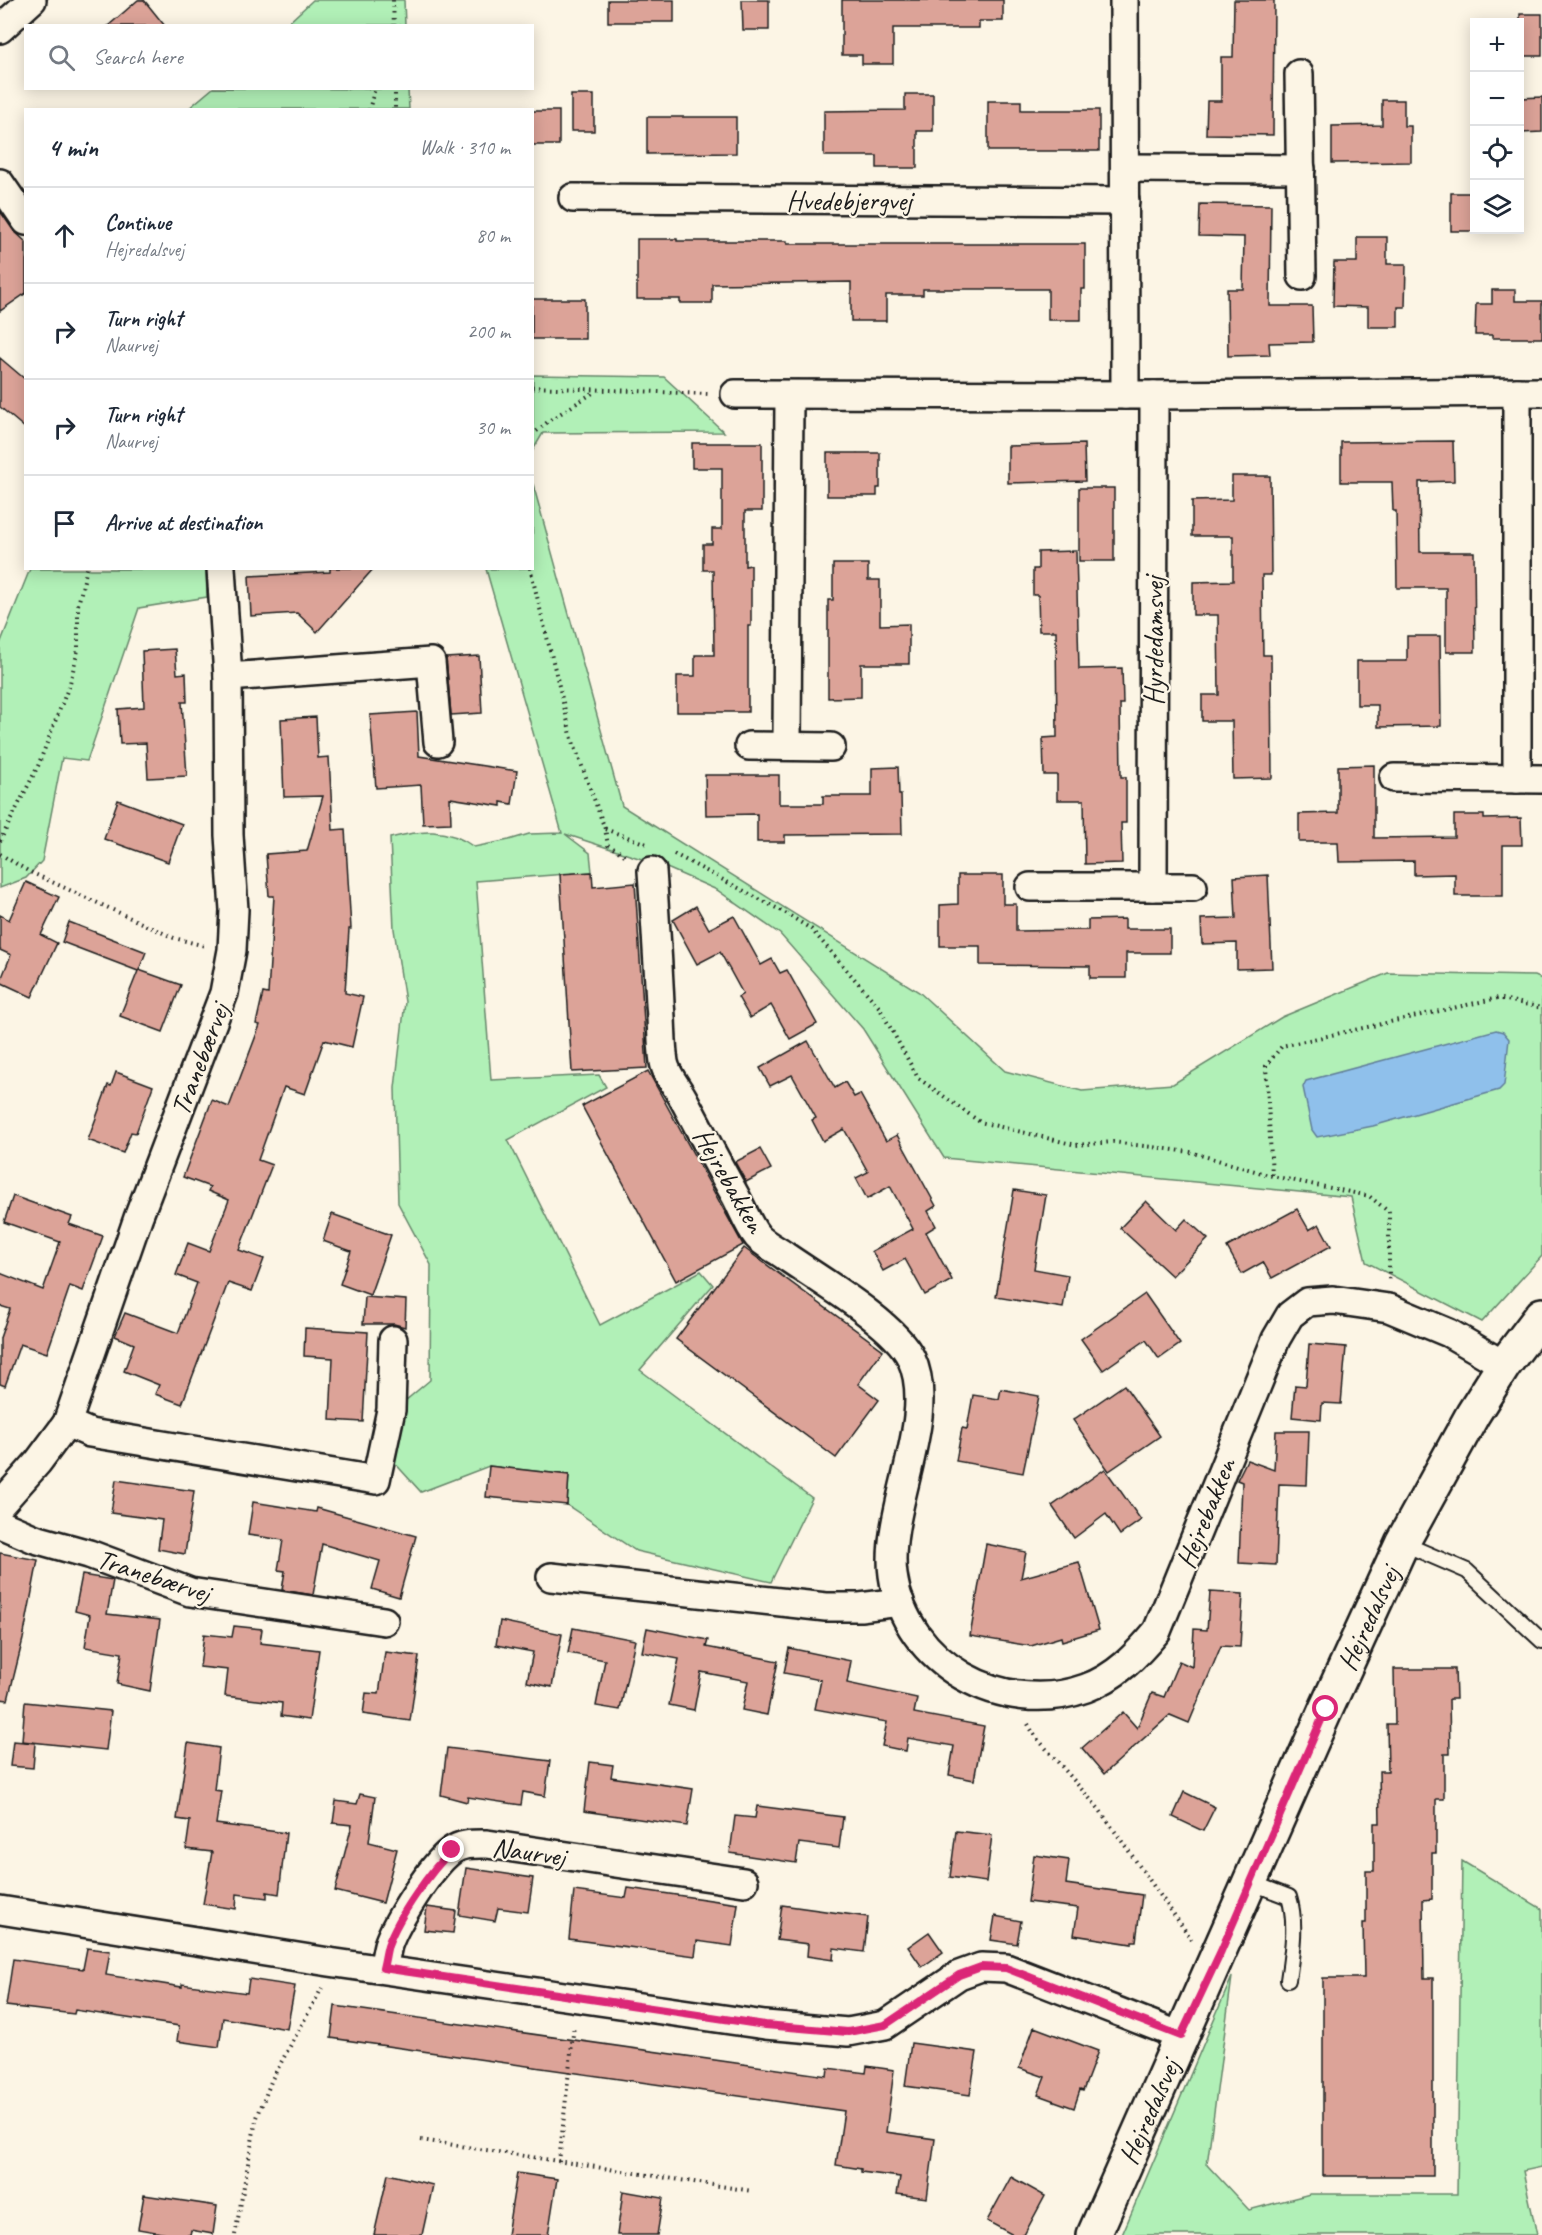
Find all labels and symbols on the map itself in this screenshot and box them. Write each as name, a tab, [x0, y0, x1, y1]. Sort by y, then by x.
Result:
street label: Hvedebjergvej	[786, 183, 916, 218]
street label: Hyrdedamsvej	[1136, 572, 1171, 705]
street label: Tranebærvej	[162, 995, 238, 1120]
street label: Hejrebakken	[686, 1121, 774, 1240]
street label: Hejrebakken	[1168, 1452, 1244, 1573]
street label: Tranebærvej	[93, 1541, 218, 1611]
street label: Hejredalsvej	[1329, 1558, 1408, 1676]
route start	[1312, 1695, 1338, 1721]
street label: Naurvej	[490, 1829, 571, 1874]
route end	[438, 1836, 464, 1862]
street label: Hejredalsvej	[1111, 2051, 1189, 2169]

